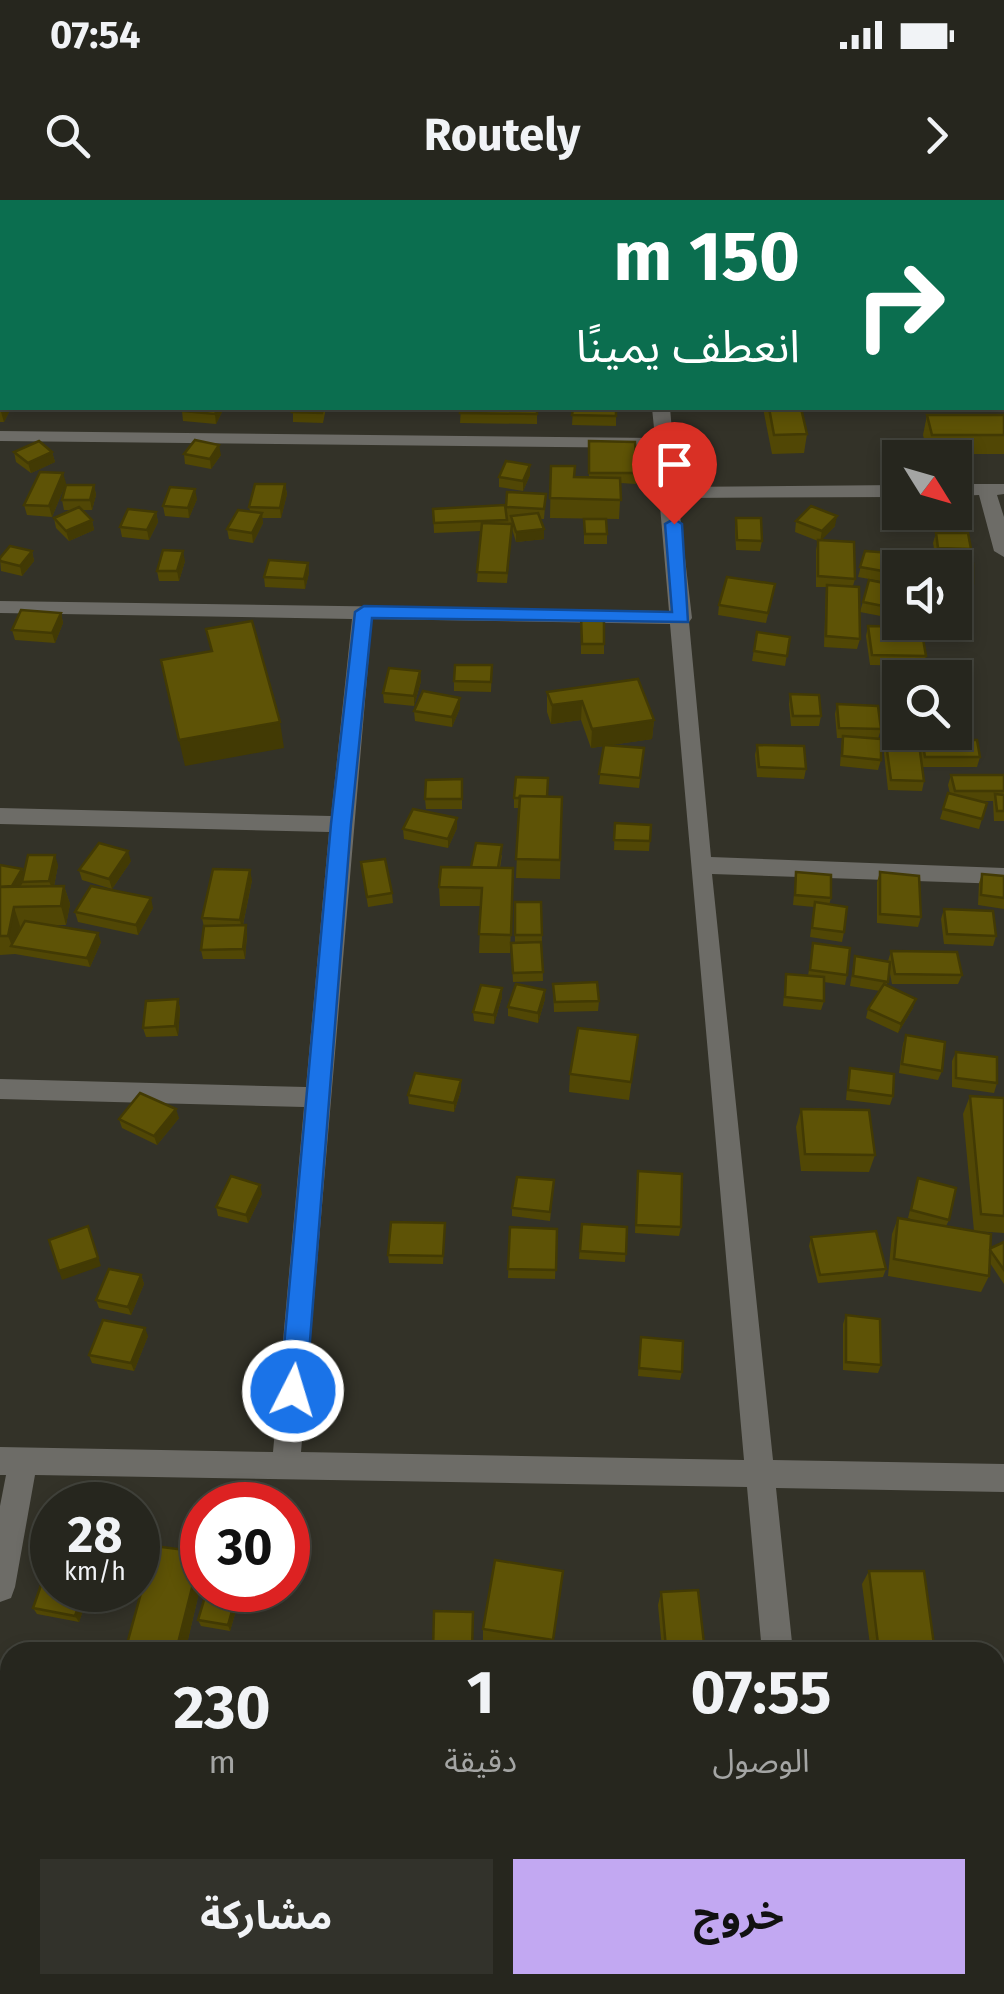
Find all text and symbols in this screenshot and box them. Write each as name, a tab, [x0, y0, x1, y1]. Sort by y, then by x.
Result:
text: 07:54	[50, 12, 141, 58]
icon: search	[40, 108, 95, 163]
text: Routely	[424, 108, 580, 162]
icon: forward	[909, 108, 964, 163]
text: 150 m	[613, 215, 800, 299]
icon: right	[835, 240, 965, 370]
text: انعطف يمينًا	[576, 320, 800, 374]
pin	[632, 422, 717, 525]
icon: arrive	[647, 437, 702, 492]
north arrow	[882, 440, 972, 530]
map controls	[882, 440, 972, 750]
button: sound	[882, 550, 972, 640]
button: search	[882, 660, 972, 750]
position arrow	[241, 1339, 345, 1443]
speed limit sign: 30	[180, 1482, 310, 1612]
text: 28	[68, 1505, 122, 1565]
text: km/h	[64, 1557, 126, 1587]
text: 1	[467, 1657, 495, 1729]
text: 07:55	[691, 1657, 831, 1729]
text: 230	[174, 1672, 271, 1744]
text: دقيقة	[444, 1742, 517, 1780]
text: الوصول	[712, 1742, 810, 1780]
text: m	[208, 1743, 236, 1781]
button: مشاركة	[40, 1859, 493, 1974]
button: خروج	[513, 1859, 965, 1974]

